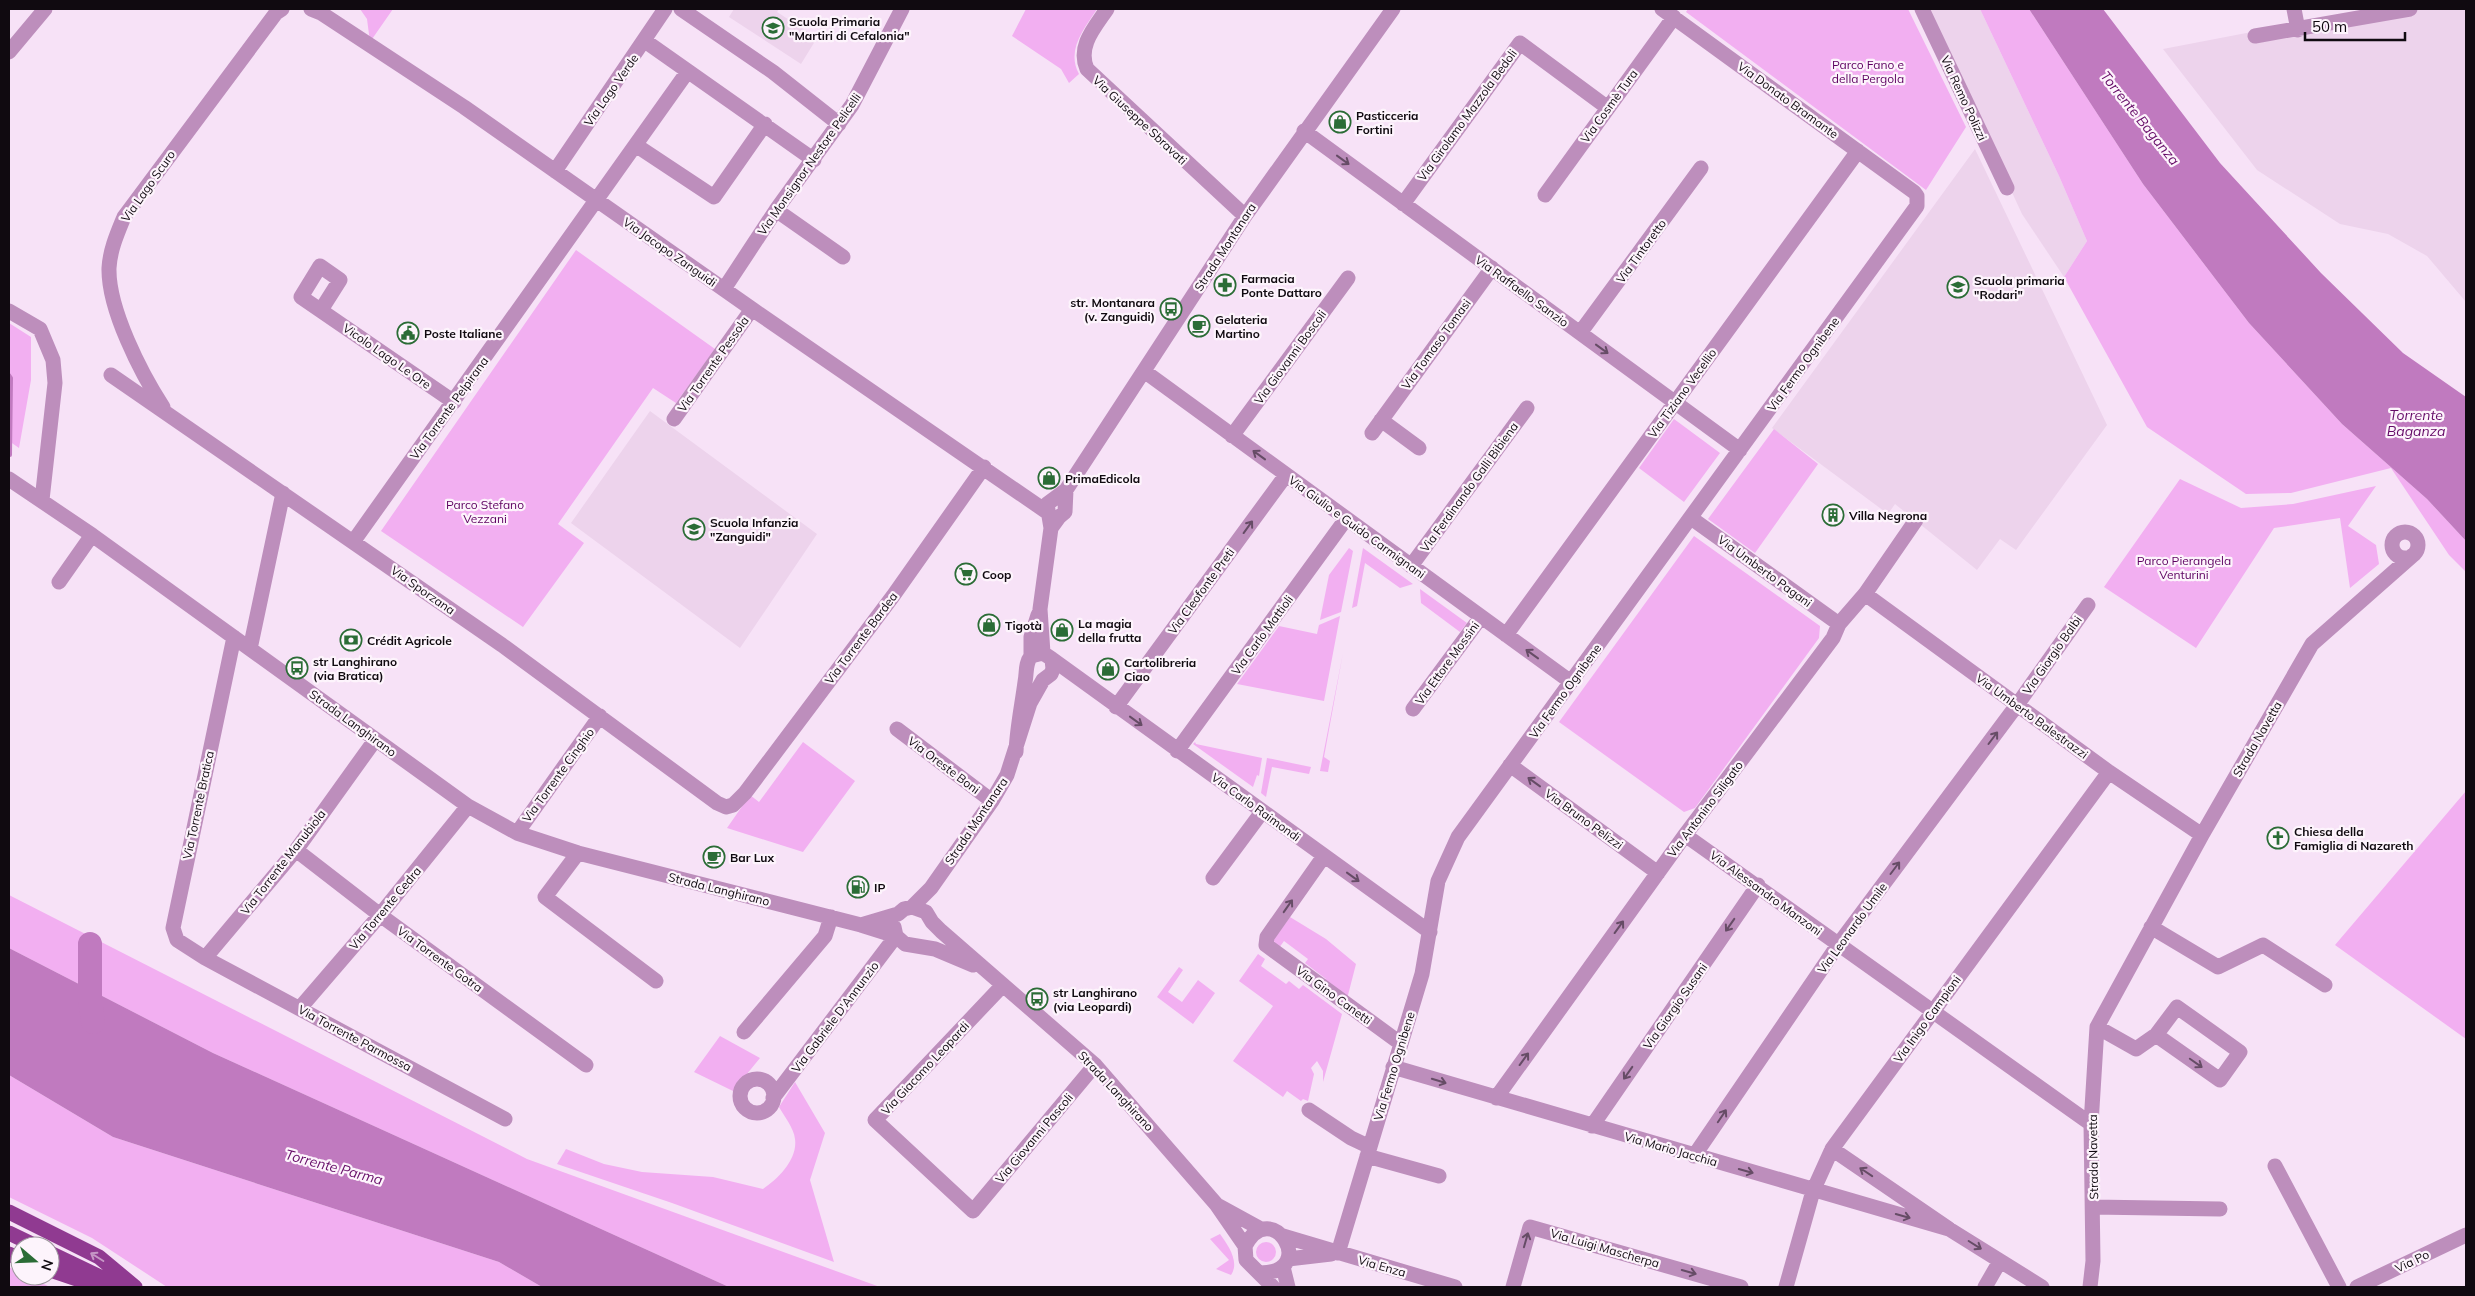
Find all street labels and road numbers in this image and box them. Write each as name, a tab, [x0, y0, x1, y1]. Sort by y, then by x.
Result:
street label: Via Girolamo Mazzola Bedoli	[1414, 46, 1520, 184]
street label: Via Lago Verde	[581, 51, 641, 129]
street label: Via Remo Polizzi	[1938, 53, 1990, 143]
street label: Via Donato Bramante	[1735, 58, 1841, 142]
street label: Via Cosmè Tura	[1577, 66, 1641, 146]
street label: Via Giuseppe Sbravati	[1090, 72, 1190, 168]
street label: Via Monsignor Nestore Pelicelli	[754, 90, 864, 238]
street label: Via Lago Scuro	[118, 147, 178, 225]
street label: Strada Montanara	[1191, 200, 1259, 294]
street label: Via Jacopo Zanguidi	[620, 214, 720, 290]
street label: Via Tintoretto	[1613, 216, 1669, 286]
street label: Via Raffaello Sanzio	[1472, 252, 1572, 330]
street label: Via Tomaso Tomasi	[1398, 296, 1474, 392]
street label: Via Giovanni Boscoli	[1251, 307, 1329, 407]
street label: Via Torrente Pessola	[674, 313, 752, 415]
street label: Via Fermo Ognibene	[1764, 314, 1842, 414]
street label: Vicolo Lago Le Ore	[340, 320, 434, 392]
street label: Via Tiziano Vecellio	[1645, 345, 1720, 441]
street label: Via Torrente Pelpirana	[407, 354, 491, 462]
street label: Via Ferdinando Galli Bibiena	[1417, 419, 1521, 555]
street label: Via Giulio e Guido Carmignani	[1286, 472, 1428, 582]
street label: Via Umberto Pagani	[1715, 532, 1815, 610]
street label: Via Cleofonte Preti	[1165, 545, 1237, 637]
street label: Via Sporzana	[388, 562, 458, 618]
street label: Via Torrente Bardea	[822, 589, 900, 687]
street label: Via Carlo Mattioli	[1228, 592, 1296, 678]
street label: Via Giorgio Balbi	[2019, 613, 2085, 697]
street label: Via Ettore Mossini	[1412, 618, 1482, 708]
street label: Via Fermo Ognibene	[1526, 641, 1604, 741]
street label: Via Umberto Balestrazzi	[1973, 670, 2091, 762]
street label: Strada Langhirano	[307, 686, 400, 760]
street label: Strada Navetta	[2229, 698, 2285, 780]
street label: Via Torrente Cinghio	[519, 725, 597, 825]
street label: Via Oreste Boni	[905, 733, 983, 797]
street label: Via Torrente Bratica	[179, 749, 217, 861]
street label: Via Antonino Siligato	[1664, 758, 1746, 860]
street label: Via Carlo Raimondi	[1208, 770, 1304, 845]
street label: Strada Montanara	[941, 775, 1011, 867]
street label: Via Bruno Pelizzi	[1542, 786, 1626, 853]
street label: Via Torrente Manubiola	[237, 806, 329, 918]
street label: Via Alessandro Manzoni	[1707, 847, 1825, 939]
street label: Via Torrente Cedra	[346, 863, 424, 953]
street label: Strada Langhirano	[667, 869, 771, 909]
street label: Via Leonardo Umile	[1814, 880, 1890, 976]
street label: Via Torrente Gotra	[394, 923, 486, 995]
street label: Via Gabriele D'Annunzio	[788, 958, 882, 1076]
street label: Via Giorgio Susani	[1640, 960, 1710, 1052]
street label: Via Gino Canetti	[1293, 962, 1375, 1028]
street label: Via Inigo Campioni	[1890, 972, 1964, 1066]
street label: Via Torrente Parmossa	[296, 1002, 414, 1074]
street label: Via Fermo Ognibene	[1370, 1010, 1418, 1122]
street label: Via Giacomo Leopardi	[878, 1018, 972, 1118]
street label: Strada Langhirano	[1075, 1048, 1157, 1134]
street label: Via Giovanni Pascoli	[992, 1090, 1076, 1186]
street label: Strada Navetta	[2085, 1114, 2101, 1200]
street label: Via Mario Jacchia	[1623, 1129, 1719, 1169]
street label: Via Luigi Mascherpa	[1549, 1225, 1661, 1271]
street label: Via Po	[2393, 1246, 2432, 1276]
street label: Via Enza	[1356, 1252, 1408, 1280]

